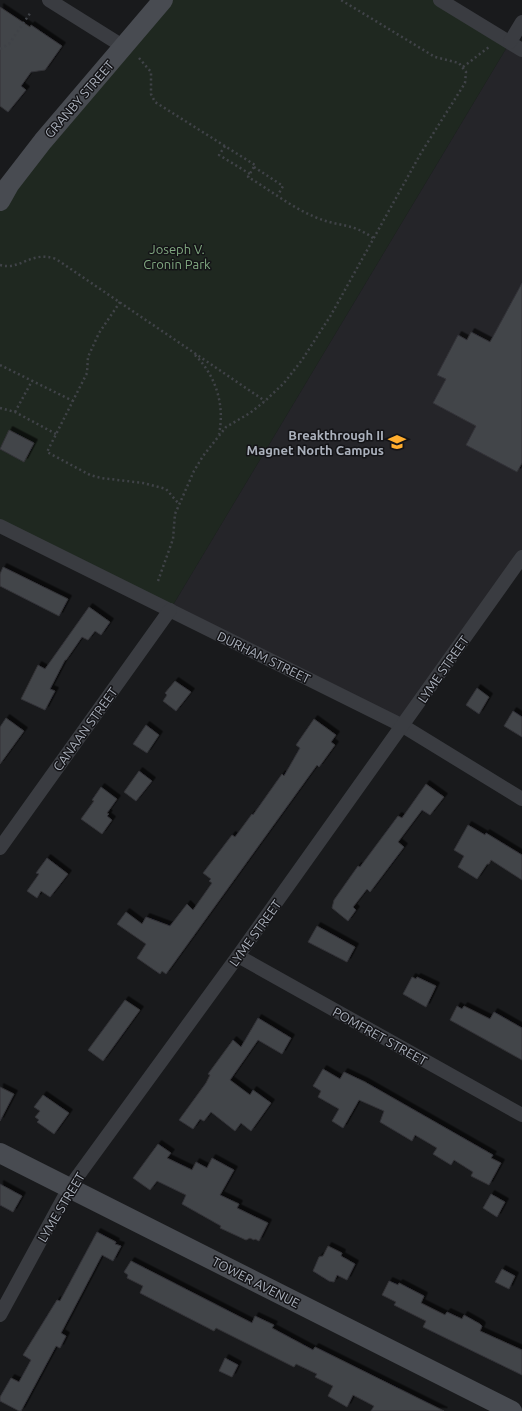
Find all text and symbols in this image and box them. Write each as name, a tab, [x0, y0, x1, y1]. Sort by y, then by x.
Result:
street label: GRANBY STREET	[42, 58, 116, 140]
park label: Joseph V. Cronin Park	[143, 242, 211, 271]
place label: Breakthrough II Magnet North Campus	[247, 428, 384, 457]
school or university icon: Breakthrough II Magnet North Campus	[387, 432, 407, 452]
street label: DURHAM STREET	[215, 628, 313, 686]
street label: LYME STREET	[415, 633, 471, 705]
street label: CANAAN STREET	[50, 685, 120, 773]
street label: LYME STREET	[226, 897, 284, 969]
street label: POMFRET STREET	[330, 1004, 430, 1068]
street label: LYME STREET	[35, 1170, 87, 1244]
street label: TOWER AVENUE	[210, 1254, 302, 1310]

